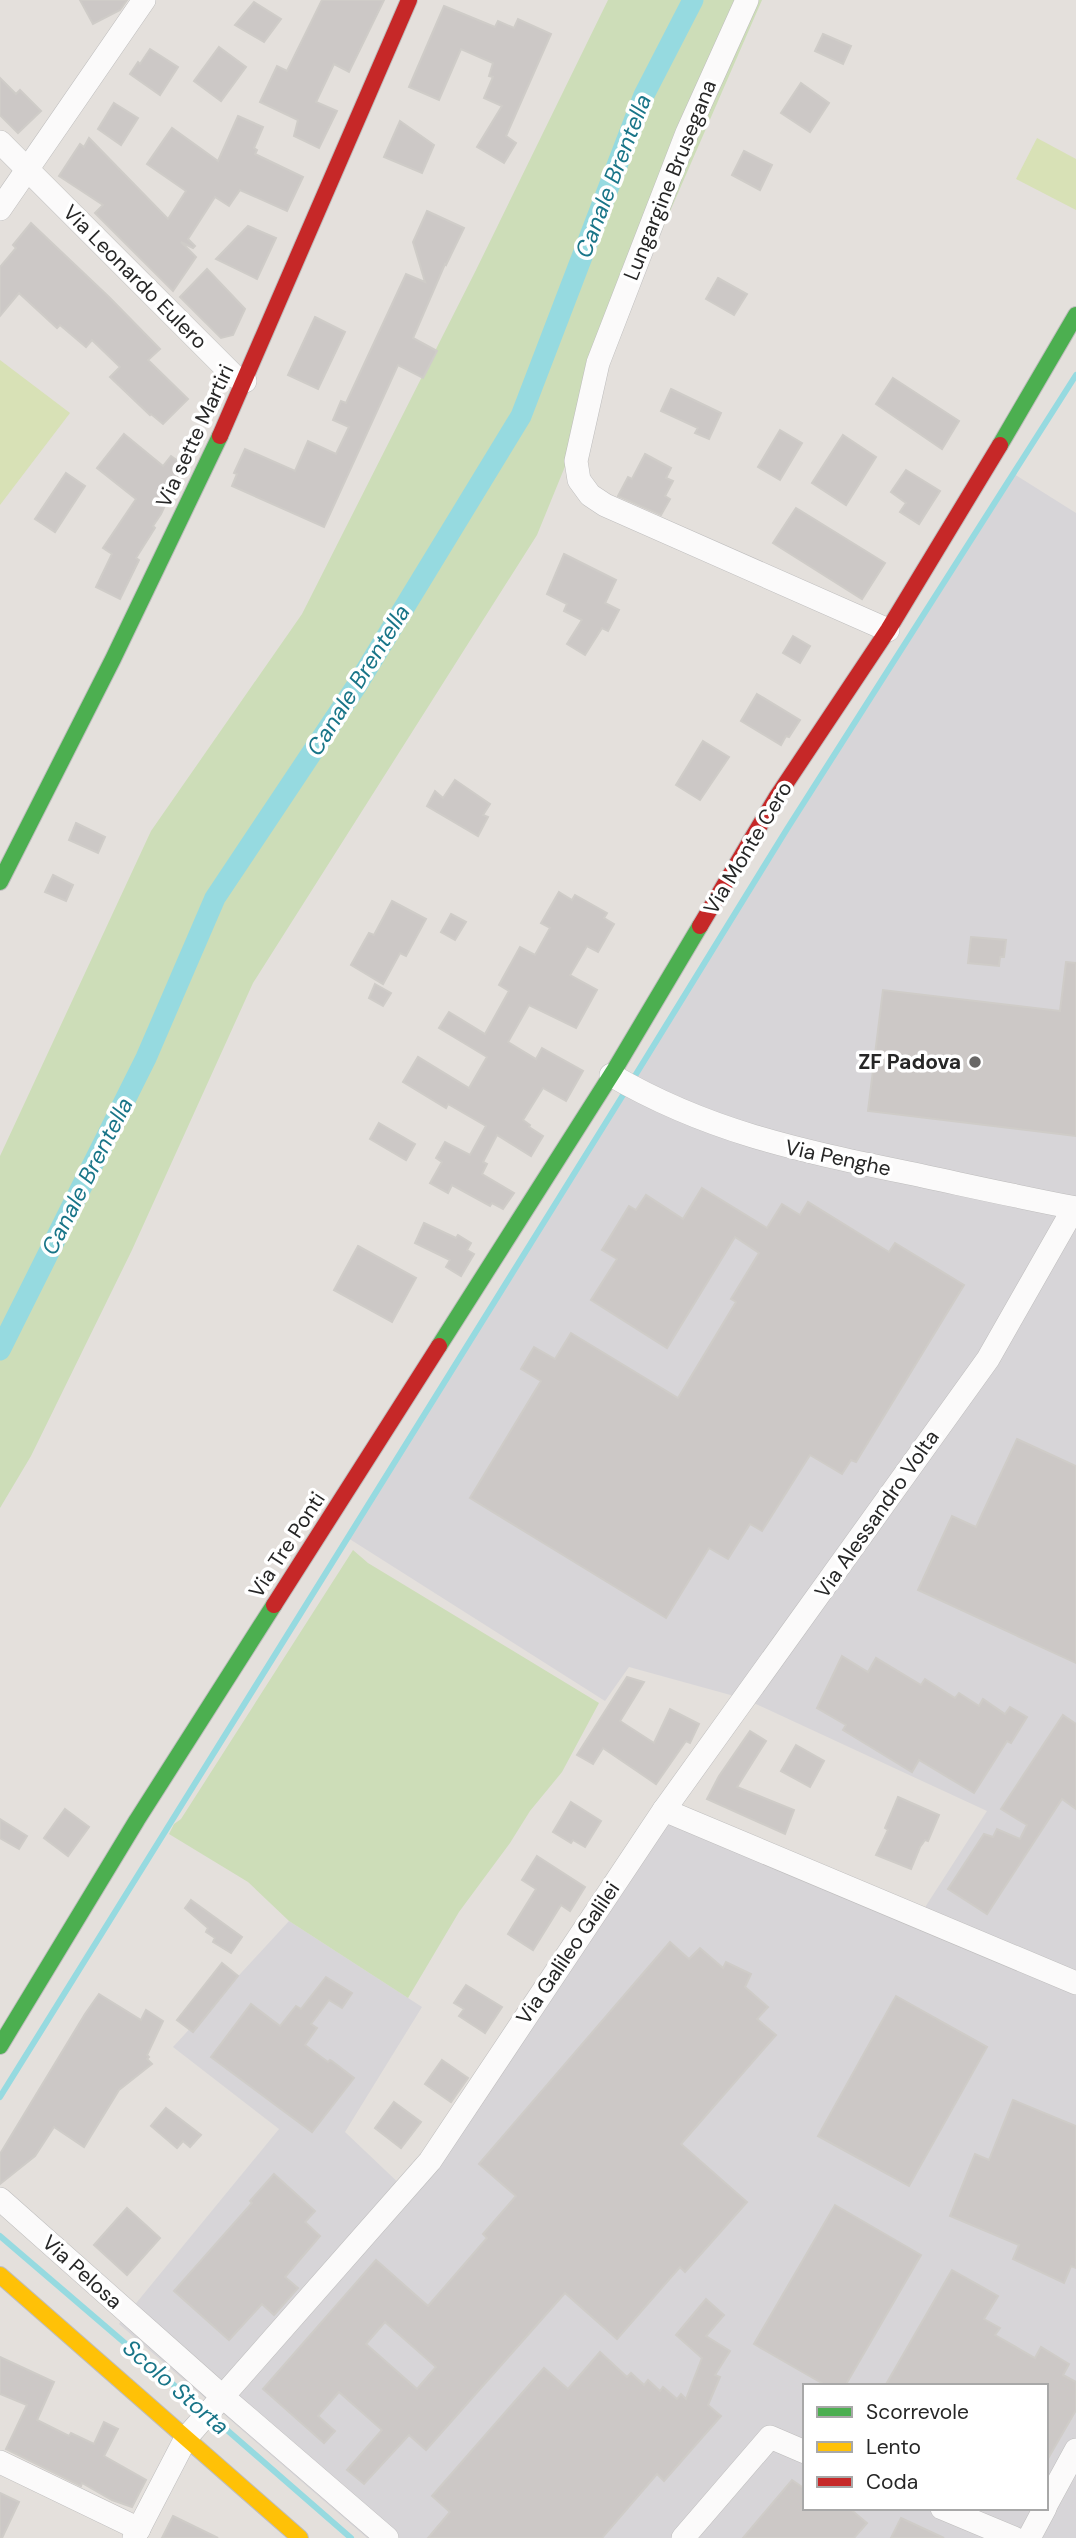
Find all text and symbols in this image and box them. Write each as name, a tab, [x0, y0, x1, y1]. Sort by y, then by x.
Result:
street label: Lungargine Brusegana	[617, 76, 723, 284]
water label: Canale Brentella	[568, 90, 658, 262]
street label: Via Leonardo Eulero	[57, 199, 213, 355]
street label: Via sette Martiri	[150, 360, 240, 512]
water label: Canale Brentella	[299, 599, 417, 761]
street label: Via Monte Cero	[697, 776, 799, 920]
place label: ZF Padova	[858, 1048, 961, 1076]
marker: ZF Padova	[967, 1054, 983, 1070]
water label: Canale Brentella	[34, 1092, 140, 1260]
street label: Via Penghe	[783, 1133, 893, 1183]
street label: Via Alessandro Volta	[808, 1424, 946, 1604]
street label: Via Tre Ponti	[242, 1487, 332, 1603]
street label: Via Galileo Galilei	[510, 1876, 626, 2030]
street label: Via Pelosa	[36, 2229, 128, 2315]
water label: Scolo Storta	[117, 2333, 235, 2441]
legend	[803, 2384, 1048, 2510]
text: Scorrevole	[866, 2398, 969, 2426]
text: Lento	[866, 2433, 921, 2461]
text: Coda	[866, 2468, 918, 2496]

